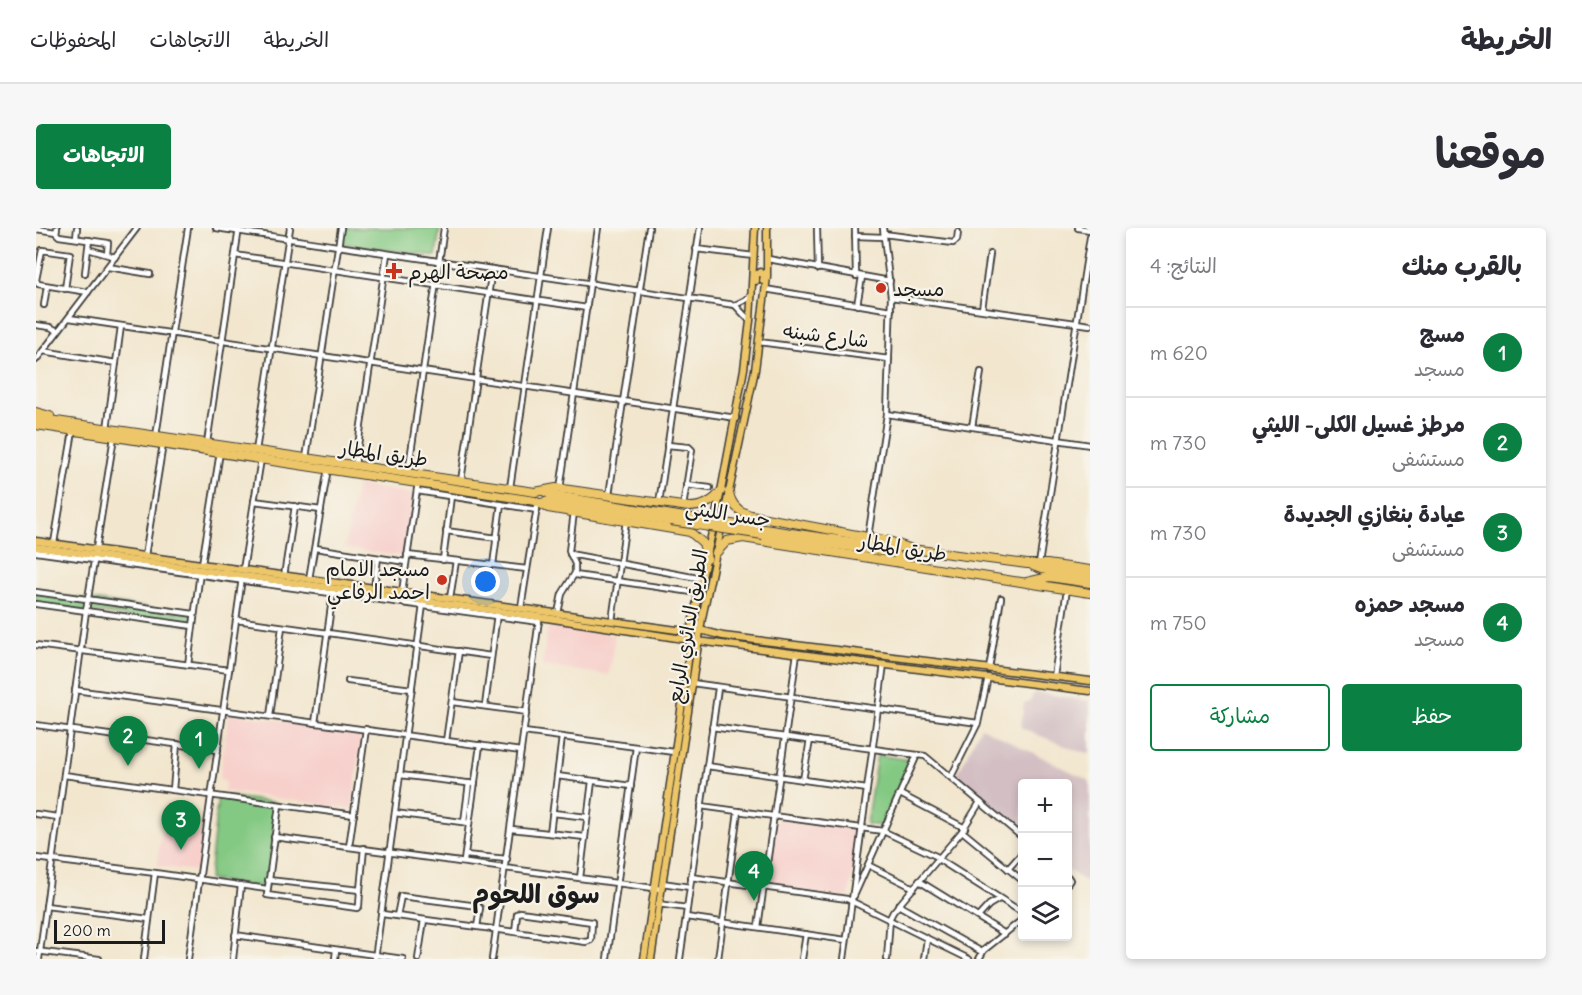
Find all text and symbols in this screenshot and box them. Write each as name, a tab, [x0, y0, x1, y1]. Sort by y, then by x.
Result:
text: الخريطة	[1461, 21, 1552, 57]
text: المحفوظات	[30, 26, 116, 53]
text: الاتجاهات	[149, 26, 231, 53]
text: الخريطة	[264, 26, 329, 53]
button: الاتجاهات	[36, 124, 171, 189]
text: موقعنا	[1435, 127, 1546, 179]
text: بالقرب منك	[1402, 249, 1522, 282]
text: النتائج: 4	[1150, 253, 1217, 278]
place label: مصحة الهرم	[408, 259, 509, 288]
marker: مصحة الهرم	[385, 262, 403, 280]
place label: مسجد	[893, 276, 944, 301]
marker: مسجد	[874, 281, 888, 295]
street label: شارع شبنه	[781, 317, 870, 355]
text: مسج	[1419, 320, 1465, 348]
text: 620 m	[1150, 340, 1208, 365]
text: 1	[1499, 340, 1506, 365]
text: مسجد	[1414, 356, 1465, 381]
text: مرطز غسيل الكلى- الليثي	[1252, 410, 1465, 438]
text: 730 m	[1150, 430, 1207, 455]
text: 2	[1497, 430, 1508, 455]
street label: طريق المطار	[336, 434, 430, 472]
text: مستشفى	[1392, 446, 1465, 471]
street label: جسر الليثي	[683, 494, 772, 538]
text: عيادة بنغازي الجديدة	[1284, 500, 1465, 528]
text: 730 m	[1150, 520, 1207, 545]
text: 3	[1497, 520, 1508, 545]
street label: طريق المطار	[855, 527, 949, 566]
text: مستشفى	[1392, 536, 1465, 561]
street label: الطريق الدائري الرابع	[661, 547, 716, 706]
place label: مسجد الامام احمد الرفاعي	[326, 556, 430, 610]
your location	[471, 567, 500, 596]
marker: مسجد الامام احمد الرفاعي	[435, 573, 449, 587]
text: مسجد حمزه	[1355, 590, 1465, 618]
text: 750 m	[1150, 610, 1207, 635]
text: 4	[1497, 610, 1508, 635]
text: مسجد	[1414, 626, 1465, 651]
button: مشاركة	[1150, 684, 1330, 751]
button: حفظ	[1342, 684, 1522, 751]
pin: 2	[108, 716, 148, 766]
pin: 1	[180, 720, 218, 769]
map controls	[1018, 779, 1072, 941]
button: +	[1018, 779, 1072, 833]
pin: 3	[162, 800, 200, 850]
button: −	[1018, 833, 1072, 887]
pin: 4	[734, 852, 774, 901]
district label: سوق اللحوم	[472, 877, 600, 914]
button: layers	[1018, 887, 1072, 941]
scale bar	[54, 917, 165, 944]
text: 200 m	[63, 920, 111, 940]

